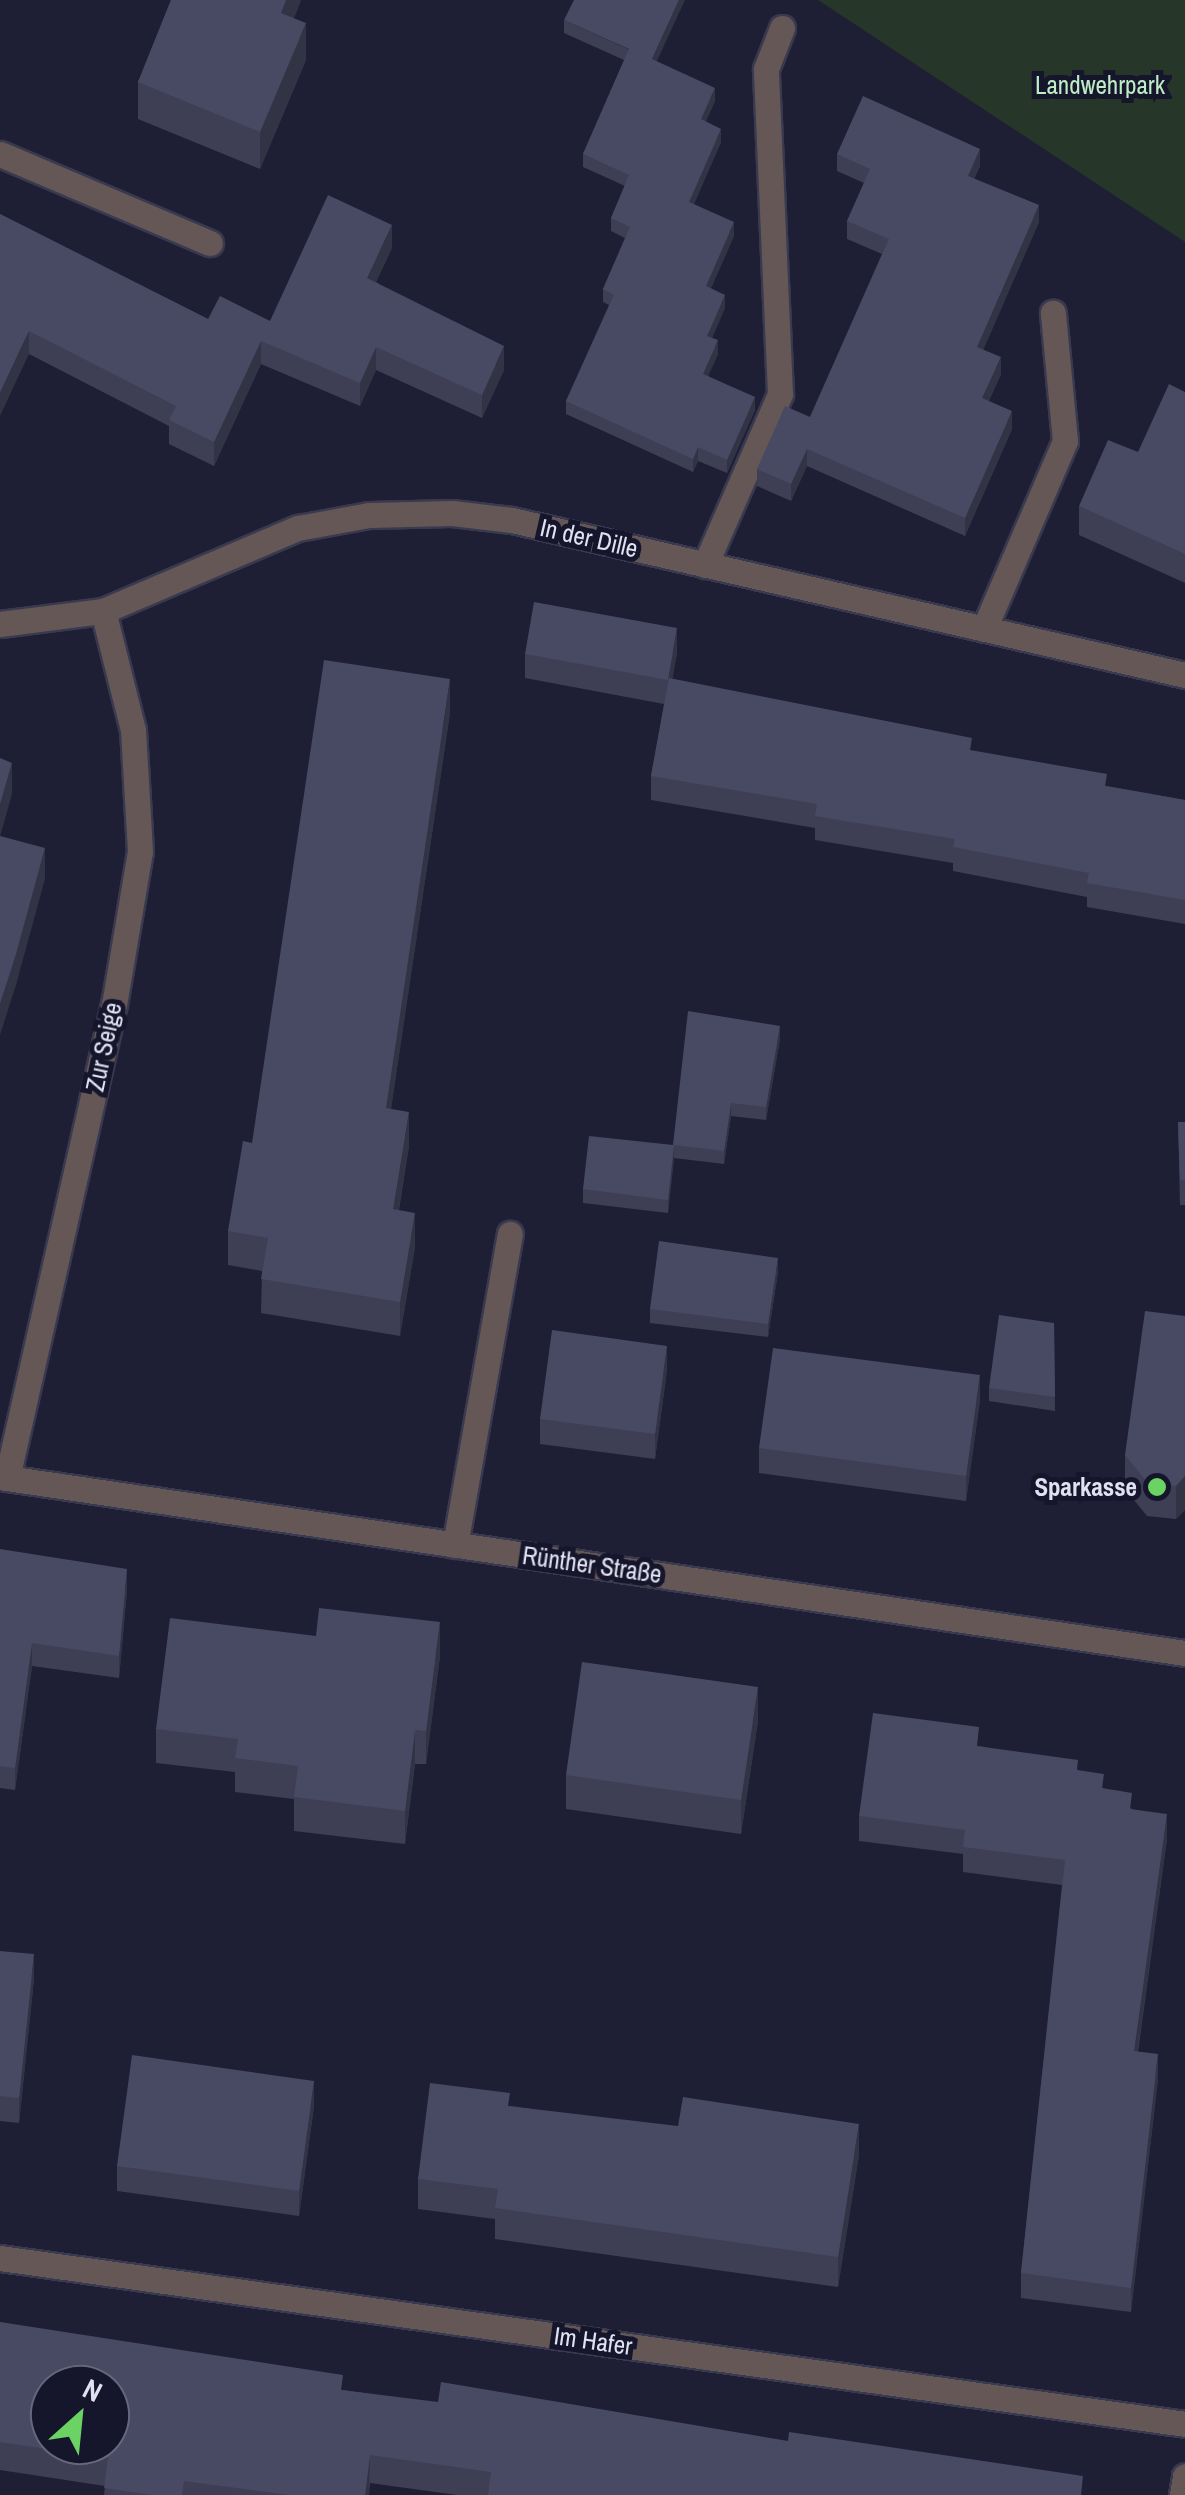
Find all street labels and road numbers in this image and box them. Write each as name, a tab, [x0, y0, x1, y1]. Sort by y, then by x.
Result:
street label: In der Dille	[537, 512, 641, 564]
street label: Zur Seige	[80, 1000, 128, 1094]
street label: Rünther Straße	[521, 1540, 663, 1590]
street label: Im Hafer	[552, 2321, 634, 2361]

